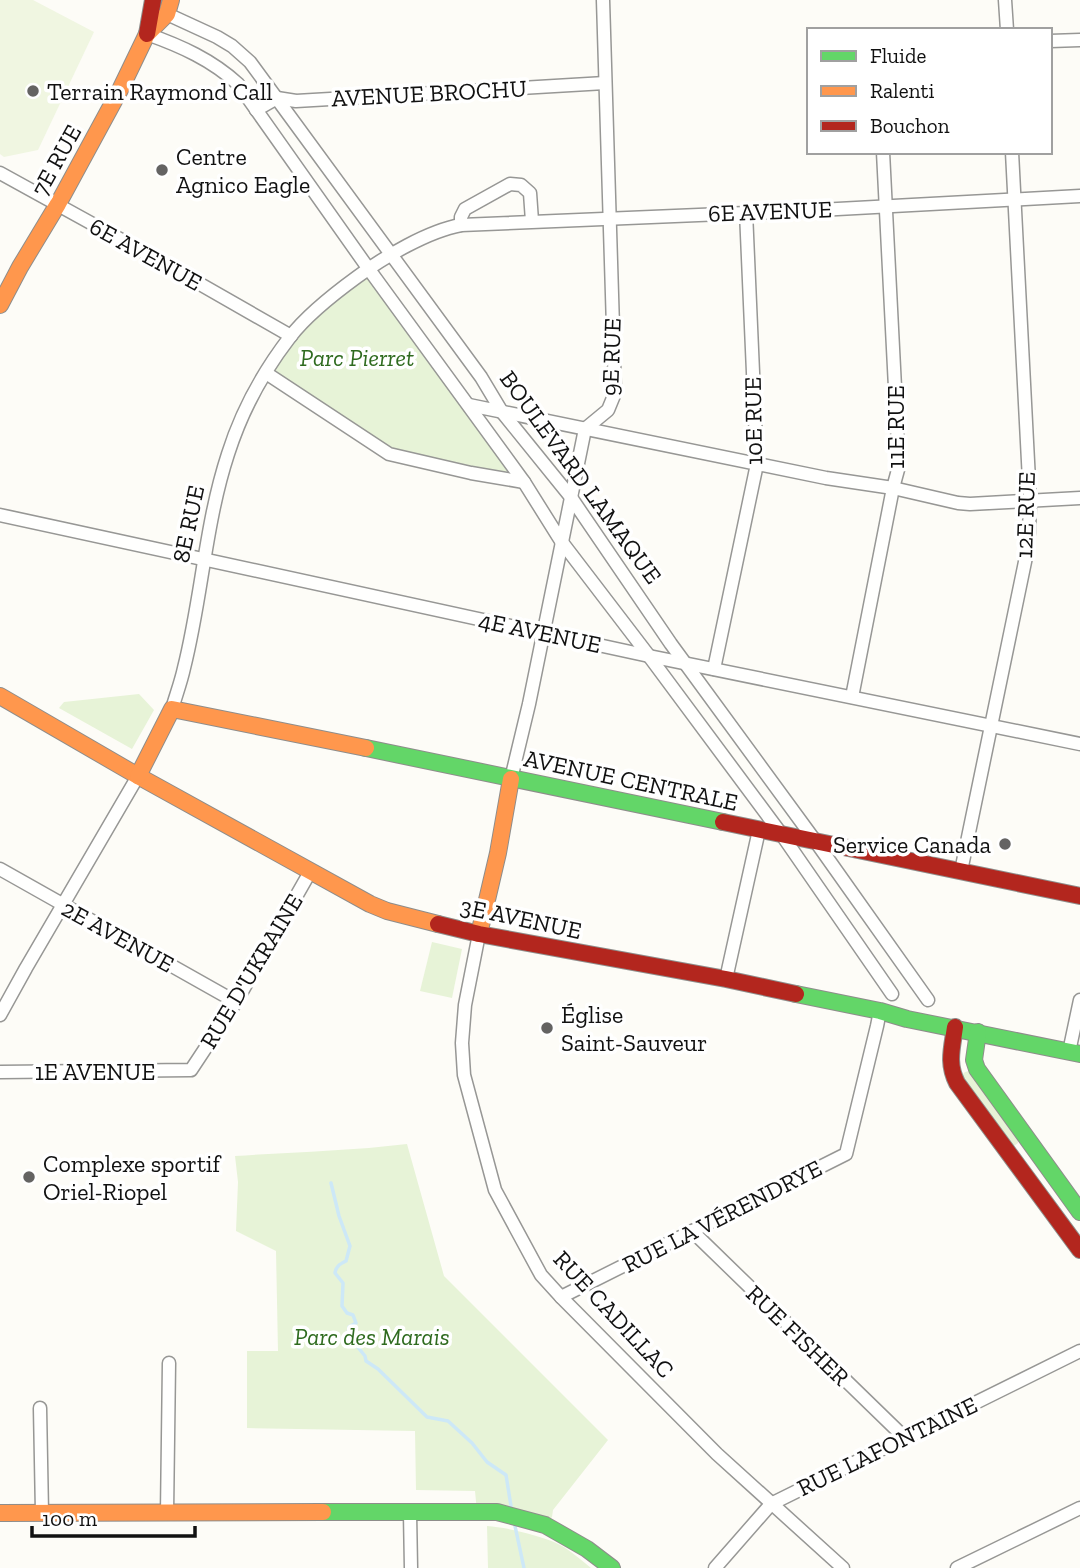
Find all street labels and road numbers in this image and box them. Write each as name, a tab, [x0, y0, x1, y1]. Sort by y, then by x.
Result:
street label: AVENUE BROCHU	[331, 73, 527, 113]
street label: 7E RUE	[25, 119, 87, 201]
street label: 6E AVENUE	[707, 194, 833, 228]
street label: 6E AVENUE	[85, 211, 207, 297]
street label: 9E RUE	[595, 317, 627, 397]
street label: BOULEVARD LAMAQUE	[494, 365, 668, 589]
street label: 10E RUE	[738, 377, 768, 465]
street label: 11E RUE	[881, 385, 910, 469]
street label: 12E RUE	[1009, 471, 1041, 559]
street label: 8E RUE	[166, 483, 210, 565]
street label: 4E AVENUE	[476, 605, 604, 659]
street label: AVENUE CENTRALE	[521, 743, 741, 817]
street label: RUE D'UKRAINE	[193, 888, 309, 1054]
street label: 3E AVENUE	[458, 891, 584, 945]
street label: 2E AVENUE	[57, 893, 179, 979]
street label: 1E AVENUE	[35, 1057, 155, 1086]
street label: RUE LA VÉRENDRYE	[617, 1153, 827, 1279]
street label: RUE CADILLAC	[548, 1244, 680, 1384]
street label: RUE FISHER	[740, 1279, 856, 1391]
street label: RUE LAFONTAINE	[792, 1390, 982, 1502]

